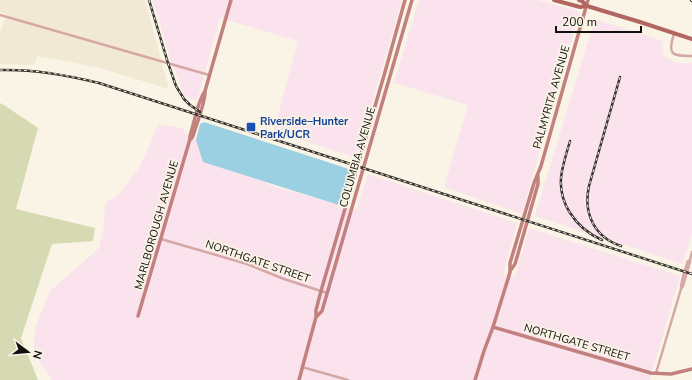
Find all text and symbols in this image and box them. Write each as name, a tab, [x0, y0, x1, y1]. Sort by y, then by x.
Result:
scale bar	[556, 8, 641, 34]
text: 200 m	[562, 14, 597, 30]
street label: PALMYRITA AVENUE	[530, 44, 573, 151]
street label: COLUMBIA AVENUE	[336, 105, 379, 209]
place label: Riverside–Hunter Park/UCR	[260, 114, 349, 142]
marker: Riverside–Hunter Park/UCR	[245, 121, 257, 133]
street label: MARLBOROUGH AVENUE	[131, 159, 182, 291]
street label: NORTHGATE STREET	[204, 237, 312, 287]
street label: NORTHGATE STREET	[522, 320, 632, 365]
north arrow	[8, 332, 48, 372]
text: N	[29, 349, 45, 361]

